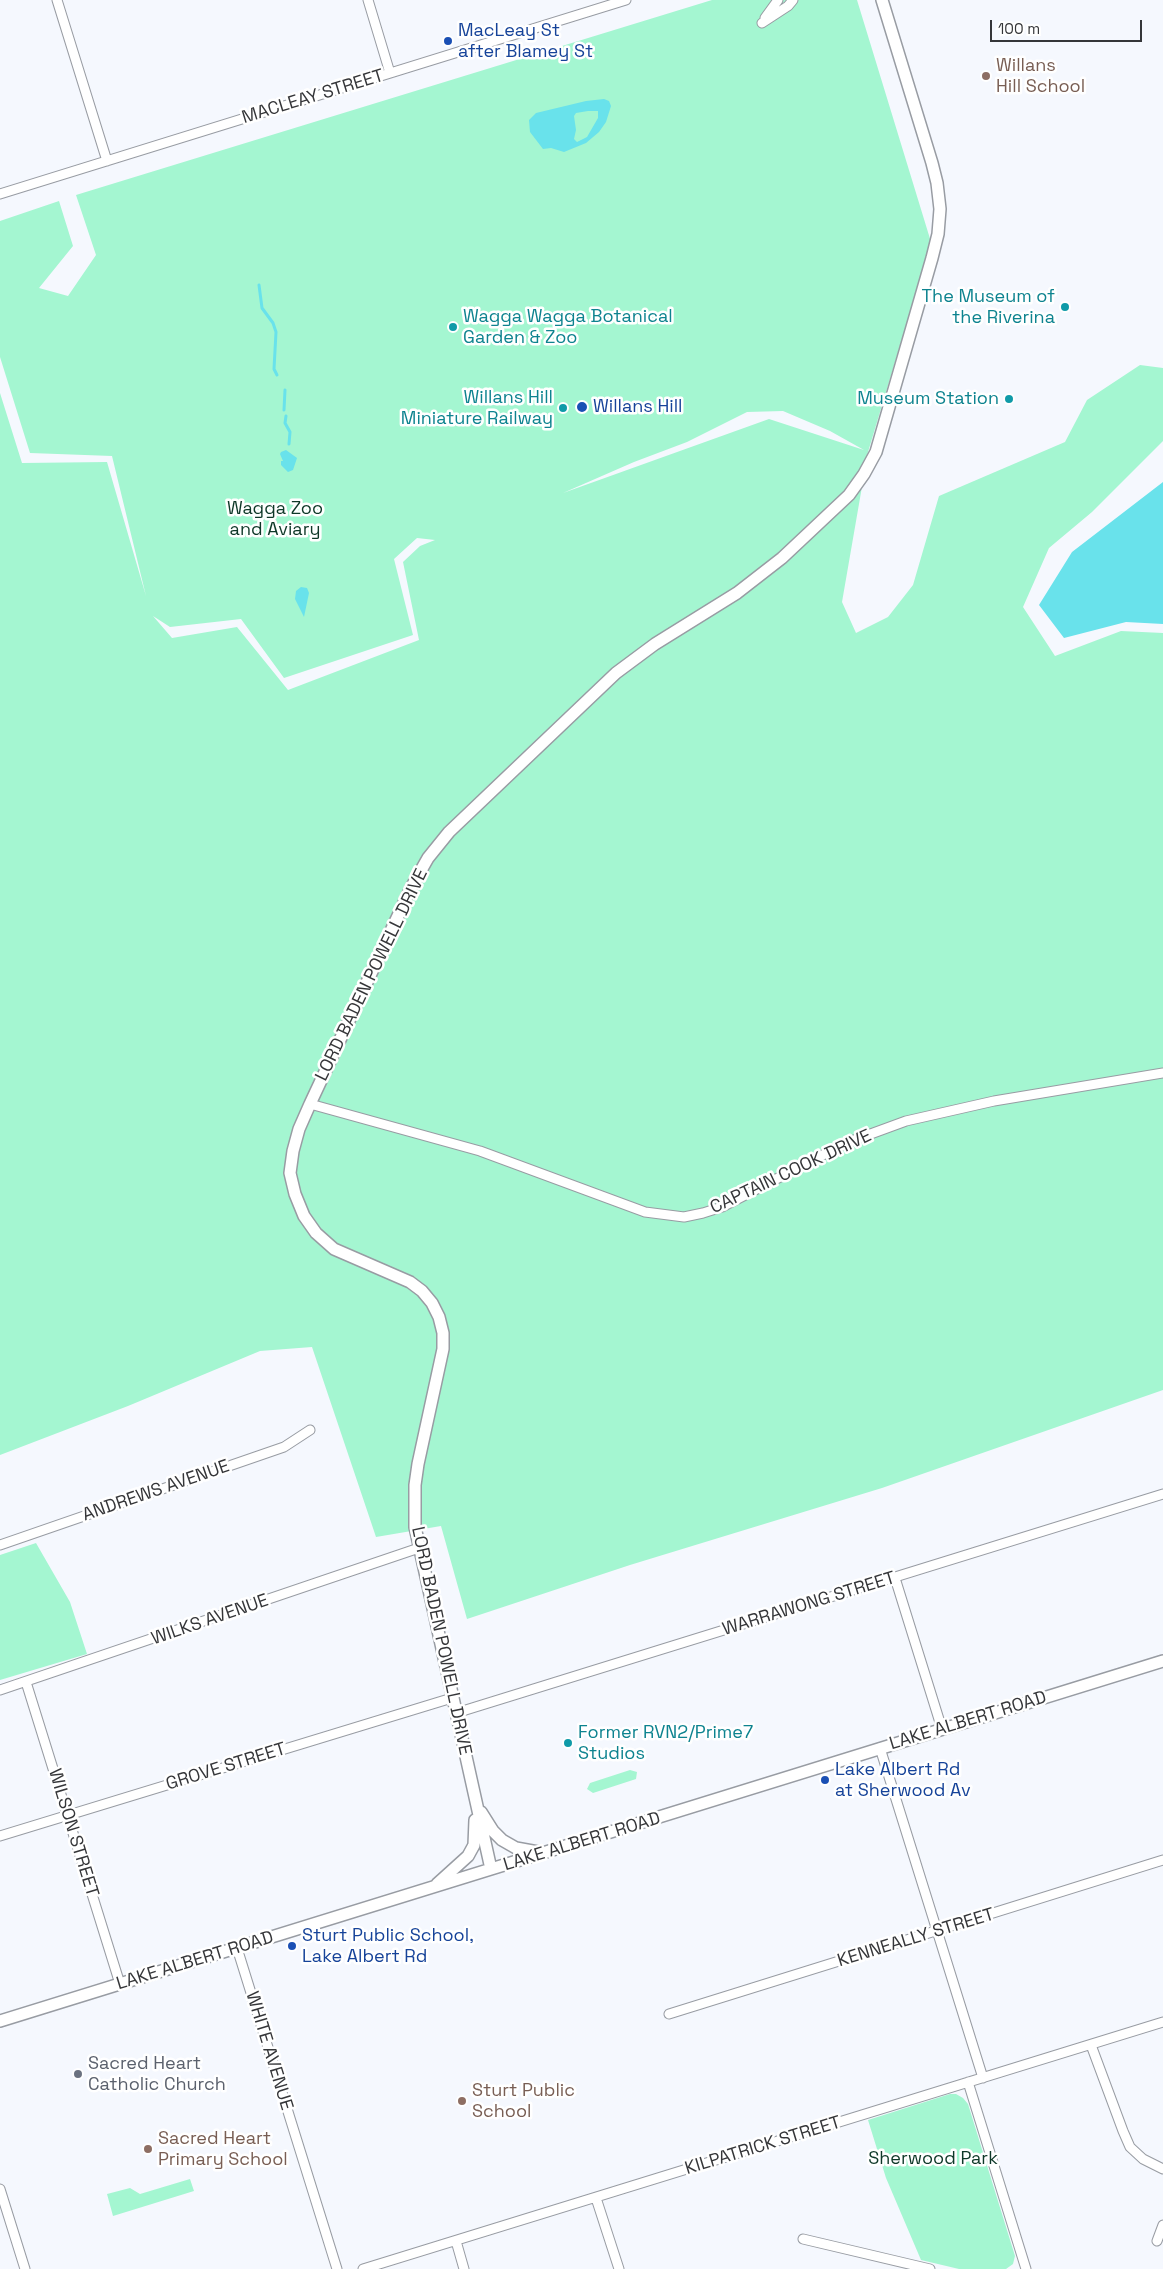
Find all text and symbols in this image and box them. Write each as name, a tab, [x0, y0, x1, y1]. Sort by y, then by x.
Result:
scale bar	[993, 10, 1146, 42]
text: 100 m	[998, 19, 1040, 38]
place label: MacLeay St after Blamey St	[458, 20, 593, 62]
marker: MacLeay St after Blamey St	[442, 35, 454, 47]
place label: Willans Hill School	[996, 55, 1085, 98]
street label: MACLEAY STREET	[239, 65, 387, 129]
marker: Willans Hill School	[980, 70, 992, 82]
place label: The Museum of the Riverina	[922, 286, 1055, 328]
marker: The Museum of the Riverina	[1059, 301, 1071, 313]
place label: Wagga Wagga Botanical Garden & Zoo	[463, 306, 673, 348]
marker: Wagga Wagga Botanical Garden & Zoo	[447, 321, 459, 333]
place label: Willans Hill Miniature Railway	[401, 387, 553, 429]
place label: Museum Station	[857, 388, 999, 410]
marker: Museum Station	[1003, 393, 1015, 405]
place label: Willans Hill	[593, 396, 683, 418]
marker: Willans Hill	[575, 400, 589, 414]
marker: Willans Hill Miniature Railway	[557, 402, 569, 414]
park label: Wagga Zoo and Aviary	[227, 498, 323, 540]
street label: LORD BADEN POWELL DRIVE	[311, 866, 433, 1084]
street label: CAPTAIN COOK DRIVE	[707, 1125, 875, 1219]
street label: ANDREWS AVENUE	[80, 1456, 232, 1526]
street label: LORD BADEN POWELL DRIVE	[406, 1525, 476, 1757]
street label: WARRAWONG STREET	[720, 1567, 898, 1641]
street label: WILKS AVENUE	[149, 1590, 271, 1650]
street label: LAKE ALBERT ROAD	[887, 1687, 1049, 1755]
place label: Former RVN2/Prime7 Studios	[578, 1722, 753, 1765]
marker: Former RVN2/Prime7 Studios	[562, 1737, 574, 1749]
street label: GROVE STREET	[163, 1739, 289, 1795]
place label: Lake Albert Rd at Sherwood Av	[835, 1759, 971, 1802]
street label: WILSON STREET	[43, 1766, 103, 1900]
marker: Lake Albert Rd at Sherwood Av	[819, 1774, 831, 1786]
street label: LAKE ALBERT ROAD	[501, 1808, 663, 1876]
street label: KENNEALLY STREET	[835, 1904, 997, 1972]
place label: Sturt Public School, Lake Albert Rd	[302, 1925, 474, 1968]
street label: LAKE ALBERT ROAD	[114, 1927, 276, 1995]
marker: Sturt Public School, Lake Albert Rd	[286, 1940, 298, 1952]
street label: WHITE AVENUE	[241, 1989, 297, 2113]
place label: Sacred Heart Catholic Church	[88, 2053, 226, 2096]
marker: Sacred Heart Catholic Church	[72, 2068, 84, 2080]
place label: Sturt Public School	[472, 2080, 575, 2122]
marker: Sturt Public School	[456, 2095, 468, 2107]
street label: KILPATRICK STREET	[682, 2112, 844, 2180]
place label: Sacred Heart Primary School	[158, 2128, 288, 2170]
marker: Sacred Heart Primary School	[142, 2143, 154, 2155]
park label: Sherwood Park	[868, 2148, 998, 2170]

